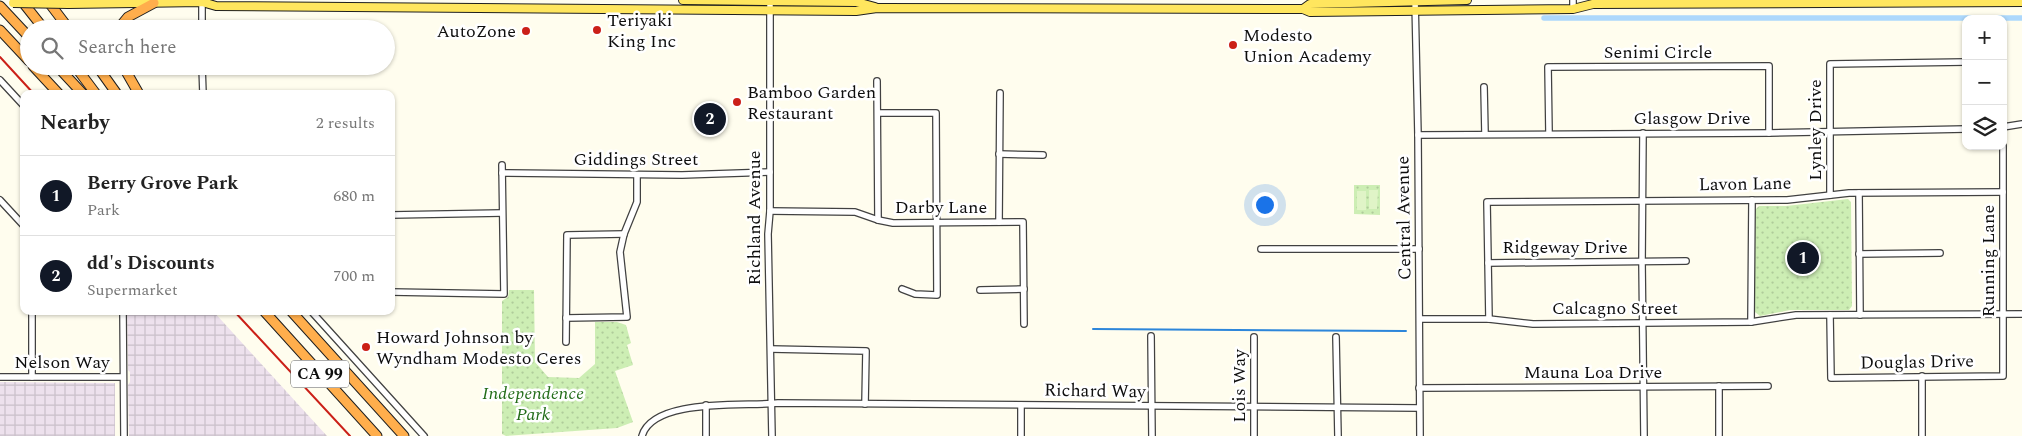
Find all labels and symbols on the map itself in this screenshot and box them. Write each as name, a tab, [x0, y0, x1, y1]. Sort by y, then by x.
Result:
place label: Teriyaki King Inc	[607, 7, 676, 55]
place label: AutoZone	[436, 18, 516, 45]
place label: Modesto Union Academy	[1243, 22, 1373, 70]
marker: Teriyaki King Inc	[591, 24, 603, 36]
marker: AutoZone	[520, 25, 532, 37]
marker: Modesto Union Academy	[1227, 39, 1239, 51]
street label: Senimi Circle	[1604, 39, 1712, 66]
place label: Bamboo Garden Restaurant	[747, 79, 876, 127]
street label: Lynley Drive	[1802, 79, 1829, 181]
marker: Bamboo Garden Restaurant	[731, 96, 743, 108]
pin: 2	[694, 100, 726, 138]
street label: Glasgow Drive	[1633, 105, 1751, 132]
street label: Giddings Street	[574, 146, 698, 173]
street label: Richland Avenue	[741, 150, 768, 286]
street label: Central Avenue	[1389, 156, 1419, 280]
street label: Lavon Lane	[1698, 170, 1792, 198]
your location	[1252, 192, 1278, 218]
street label: Darby Lane	[895, 194, 987, 221]
street label: Running Lane	[1975, 205, 2002, 317]
street label: Ridgeway Drive	[1502, 234, 1628, 261]
pin: 1	[1787, 239, 1819, 277]
street label: Calcagno Street	[1552, 295, 1678, 322]
place label: Howard Johnson by Wyndham Modesto Ceres	[376, 324, 581, 372]
marker: Howard Johnson by Wyndham Modesto Ceres	[360, 341, 372, 353]
street label: Lois Way	[1226, 348, 1253, 423]
street label: Douglas Drive	[1860, 348, 1974, 376]
street label: Nelson Way	[14, 349, 111, 376]
street label: Mauna Loa Drive	[1524, 359, 1662, 386]
road number: CA 99	[291, 360, 349, 388]
street label: Richard Way	[1044, 377, 1147, 405]
park label: Independence Park	[482, 380, 584, 428]

